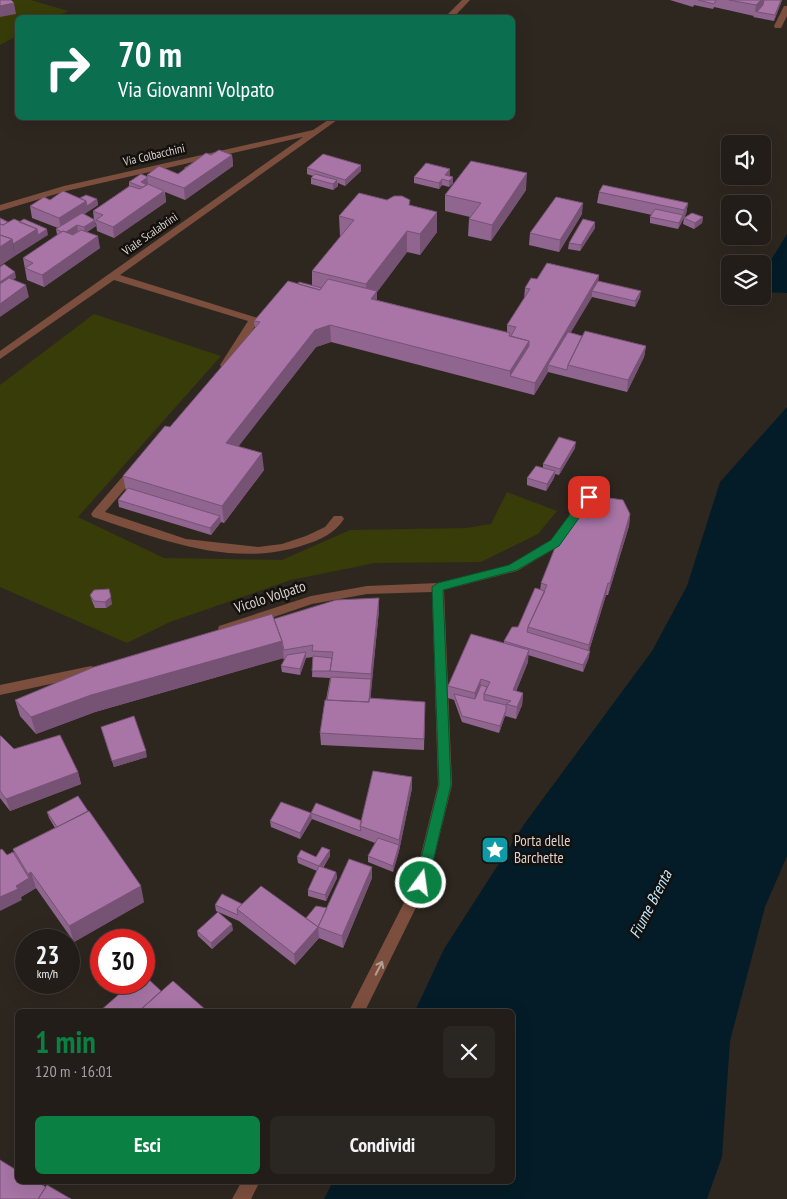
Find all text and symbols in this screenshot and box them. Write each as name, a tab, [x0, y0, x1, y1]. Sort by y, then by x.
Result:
text: 70 m	[118, 31, 182, 77]
icon: right	[35, 35, 100, 100]
text: Via Giovanni Volpato	[118, 75, 274, 103]
map controls	[721, 135, 771, 305]
button: sound	[721, 135, 771, 185]
street label: Via Colbacchini	[121, 140, 186, 169]
button: search	[721, 195, 771, 245]
street label: Viale Scalabrini	[118, 209, 180, 259]
button: layers	[721, 255, 771, 305]
pin	[568, 476, 610, 518]
icon: arrive	[575, 483, 603, 511]
street label: Vicolo Volpato	[231, 576, 308, 617]
place label: Porta delle Barchette	[514, 831, 570, 867]
place icon: Porta delle Barchette	[480, 835, 510, 865]
position arrow	[394, 856, 446, 908]
water label: Fiume Brenta	[624, 865, 676, 941]
speed limit sign: 30	[90, 929, 155, 994]
text: 23	[36, 939, 59, 971]
one-way arrow	[374, 960, 384, 975]
text: km/h	[37, 966, 58, 981]
text: 1 min	[35, 1022, 96, 1061]
button: close	[443, 1026, 495, 1078]
text: 120 m · 16:01	[35, 1061, 113, 1081]
button: Esci	[35, 1116, 260, 1174]
button: Condividi	[270, 1116, 495, 1174]

